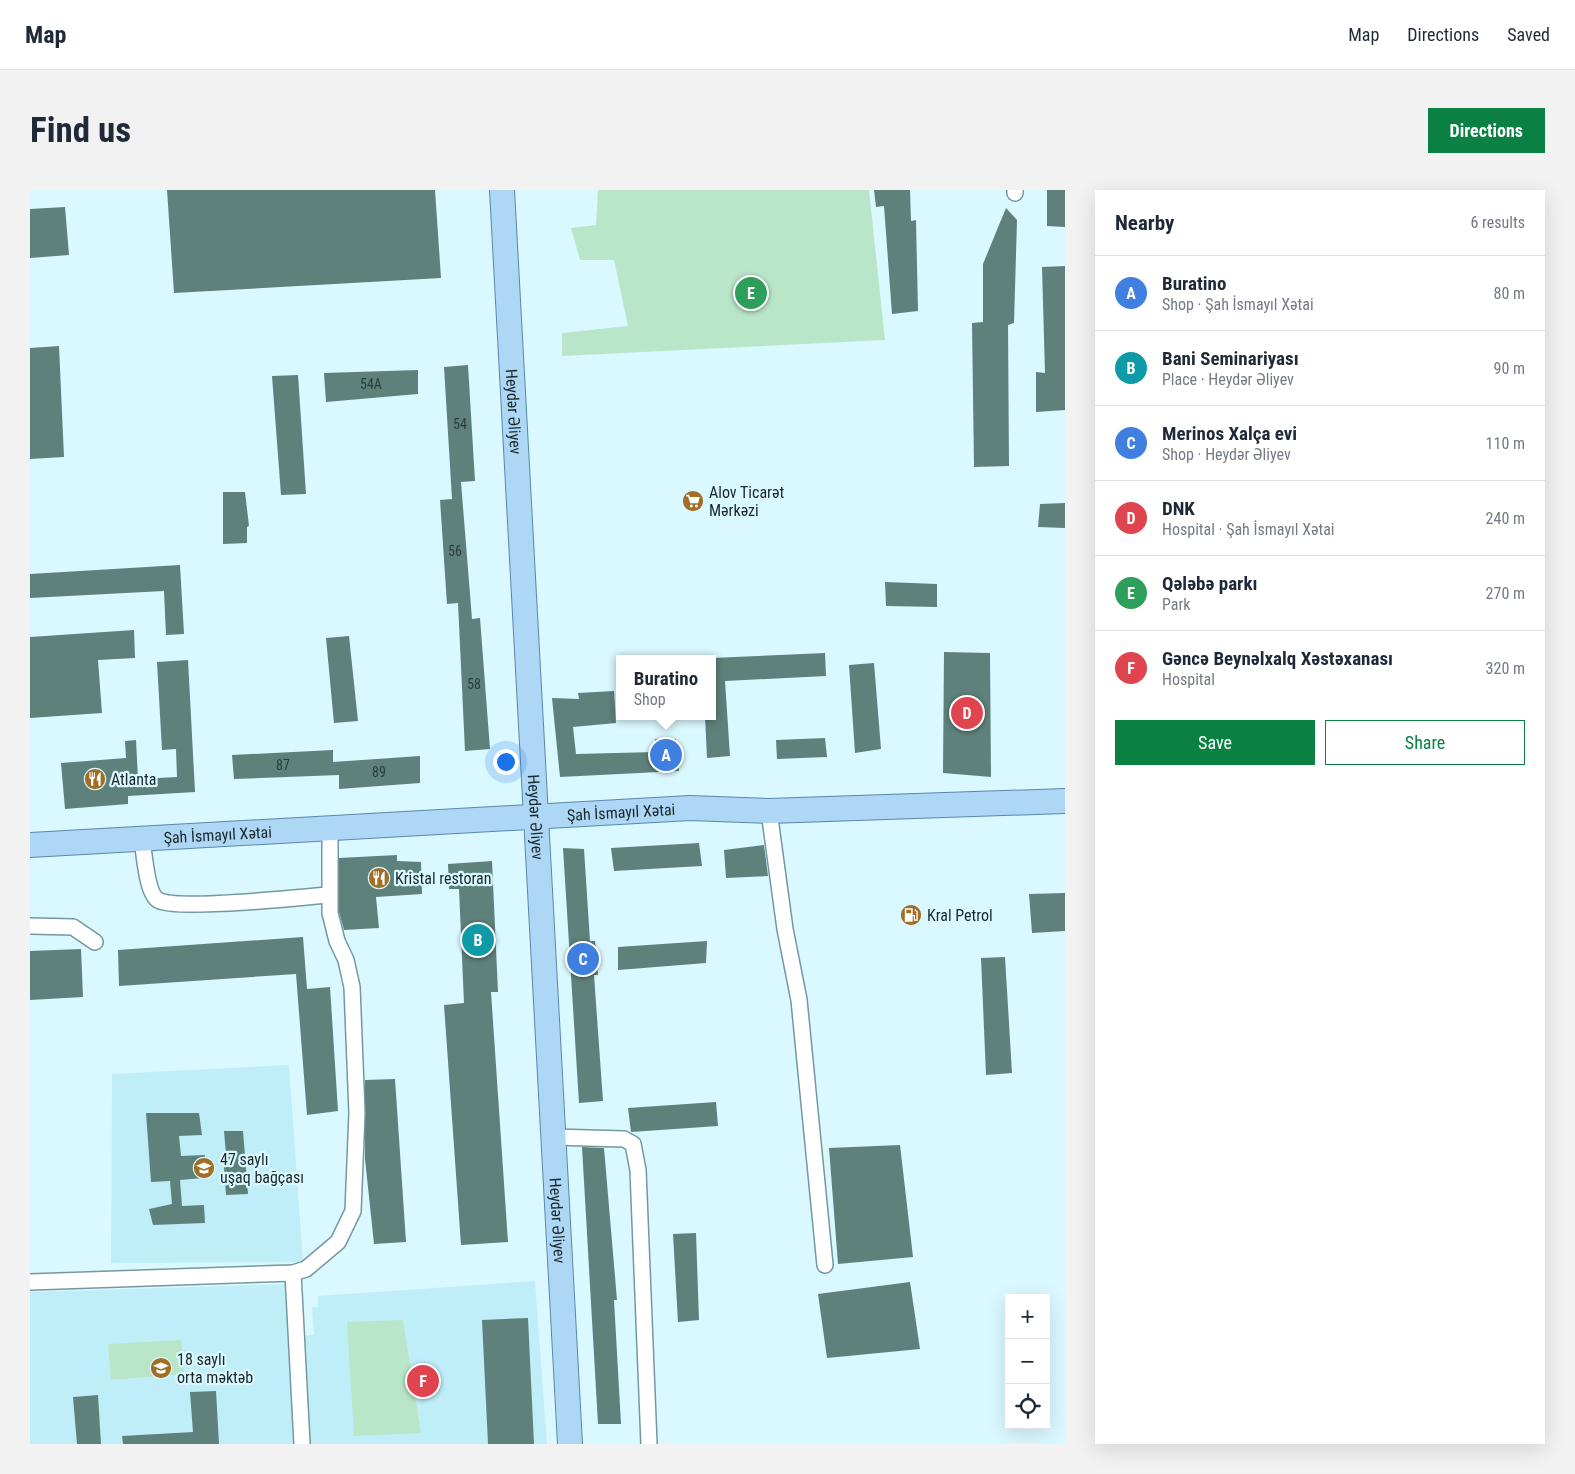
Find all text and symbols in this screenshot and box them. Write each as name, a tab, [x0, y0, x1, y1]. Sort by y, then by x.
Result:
text: Map	[25, 21, 66, 49]
text: Map	[1348, 24, 1379, 45]
text: Directions	[1407, 24, 1479, 45]
text: Saved	[1507, 24, 1550, 45]
button: Directions	[1428, 108, 1545, 153]
text: Find us	[30, 110, 131, 151]
text: Nearby	[1115, 211, 1174, 235]
text: 6 results	[1470, 213, 1525, 232]
text: Buratino	[1162, 272, 1226, 295]
pin: E	[735, 274, 767, 312]
text: A	[1126, 284, 1136, 303]
text: 80 m	[1493, 284, 1525, 303]
text: Shop · Şah İsmayıl Xətai	[1162, 295, 1314, 314]
text: Bani Seminariyası	[1162, 347, 1299, 370]
text: B	[1127, 359, 1135, 378]
text: 90 m	[1493, 359, 1525, 378]
street label: Heydər Əliyev	[502, 368, 525, 455]
text: Place · Heydər Əliyev	[1162, 370, 1294, 389]
house number: 54A	[360, 376, 382, 392]
house number: 54	[453, 416, 467, 432]
text: Merinos Xalça evi	[1162, 422, 1297, 445]
text: C	[1126, 434, 1136, 453]
text: 110 m	[1486, 434, 1525, 453]
text: Shop · Heydər Əliyev	[1162, 445, 1291, 464]
place label: Alov Ticarət Mərkəzi	[709, 483, 784, 520]
supermarket icon: Alov Ticarət Mərkəzi	[681, 489, 705, 513]
text: DNK	[1162, 497, 1195, 520]
text: D	[1126, 509, 1136, 528]
text: 240 m	[1486, 509, 1525, 528]
text: Hospital · Şah İsmayıl Xətai	[1162, 520, 1335, 539]
house number: 56	[448, 543, 462, 559]
text: Qələbə parkı	[1162, 572, 1257, 595]
text: E	[1127, 584, 1135, 603]
text: 270 m	[1486, 584, 1525, 603]
text: Park	[1162, 595, 1191, 614]
text: Gəncə Beynəlxalq Xəstəxanası	[1162, 647, 1393, 670]
popup	[616, 655, 716, 720]
text: F	[1127, 659, 1135, 678]
text: 320 m	[1486, 659, 1525, 678]
text: Buratino	[634, 667, 698, 690]
text: Hospital	[1162, 670, 1215, 689]
house number: 58	[467, 676, 481, 692]
text: Shop	[634, 690, 666, 709]
pin: D	[951, 694, 983, 732]
button: Save	[1115, 720, 1315, 765]
button: Share	[1325, 720, 1525, 765]
pin: A	[650, 736, 682, 774]
your location	[493, 749, 519, 775]
house number: 87	[276, 757, 290, 773]
house number: 89	[372, 764, 386, 780]
restaurant icon: Atlanta	[83, 767, 107, 791]
place label: Atlanta	[111, 770, 156, 789]
street label: Heydər Əliyev	[524, 774, 547, 860]
street label: Şah İsmayıl Xətai	[566, 800, 676, 825]
street label: Şah İsmayıl Xətai	[163, 822, 272, 847]
restaurant icon: Kristal restoran	[367, 866, 391, 890]
place label: Kristal restoran	[395, 869, 491, 888]
fuel station icon: Kral Petrol	[899, 903, 923, 927]
place label: Kral Petrol	[927, 906, 993, 925]
pin: B	[462, 921, 494, 959]
pin: C	[567, 940, 599, 978]
place label: 47 saylı uşaq bağçası	[220, 1150, 304, 1187]
school or university icon: 47 saylı uşaq bağçası	[192, 1156, 216, 1180]
street label: Heydər Əliyev	[546, 1177, 569, 1264]
map controls	[1005, 1294, 1050, 1429]
button: +	[1005, 1294, 1050, 1339]
button: −	[1005, 1339, 1050, 1384]
place label: 18 saylı orta məktəb	[177, 1350, 253, 1387]
school or university icon: 18 saylı orta məktəb	[149, 1356, 173, 1380]
pin: F	[407, 1362, 439, 1400]
button: locate	[1005, 1384, 1050, 1429]

